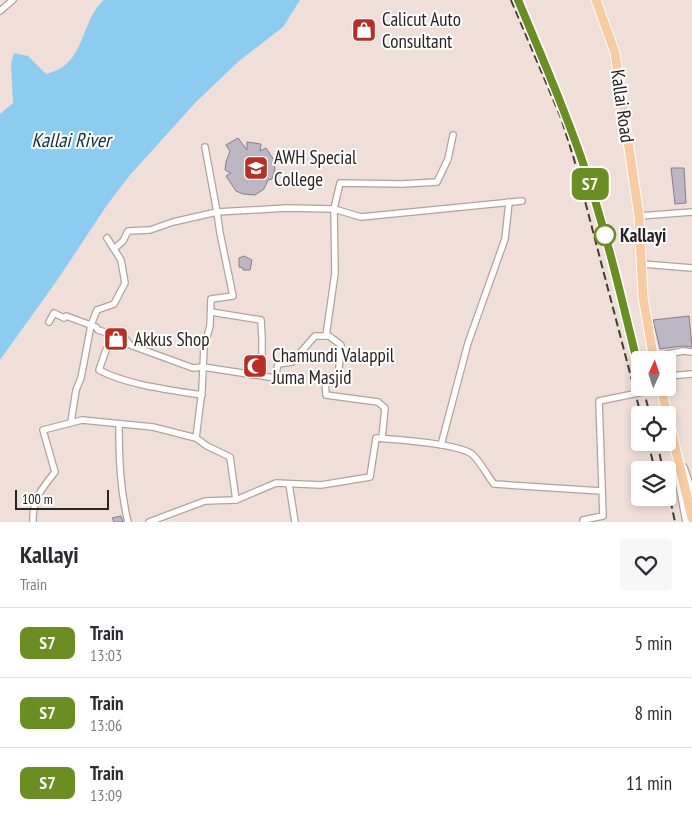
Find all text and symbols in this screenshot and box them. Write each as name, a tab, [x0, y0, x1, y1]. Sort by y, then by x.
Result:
place label: Calicut Auto Consultant	[382, 7, 461, 53]
shop icon: Calicut Auto Consultant	[351, 17, 377, 43]
street label: Kallai Road	[606, 68, 640, 144]
water label: Kallai River	[32, 127, 113, 153]
place label: AWH Special College	[274, 145, 357, 191]
school or university icon: AWH Special College	[243, 155, 269, 181]
line badge: S7	[568, 168, 612, 200]
text: S7	[582, 172, 598, 195]
place label: Kallayi	[620, 223, 666, 247]
marker: Kallayi	[594, 224, 616, 246]
shop icon: Akkus Shop	[103, 326, 129, 352]
place label: Akkus Shop	[134, 327, 209, 351]
place label: Chamundi Valappil Juma Masjid	[271, 343, 395, 389]
north arrow	[631, 351, 676, 396]
map controls	[631, 351, 676, 506]
mosque icon: Chamundi Valappil Juma Masjid	[242, 353, 268, 379]
button: locate	[631, 406, 676, 451]
button: layers	[631, 461, 676, 506]
scale bar	[15, 487, 109, 510]
text: 100 m	[22, 490, 53, 508]
text: Kallayi	[20, 539, 79, 570]
button: heart	[620, 539, 672, 591]
text: Train	[20, 574, 47, 594]
text: Train	[90, 621, 124, 645]
text: S7	[39, 631, 56, 654]
text: 5 min	[635, 631, 672, 655]
text: 13:03	[90, 645, 122, 665]
text: Train	[90, 691, 124, 715]
text: S7	[39, 701, 56, 724]
text: 8 min	[635, 701, 672, 725]
text: 13:06	[90, 715, 122, 735]
text: Train	[90, 761, 124, 785]
text: S7	[39, 771, 56, 794]
text: 11 min	[626, 771, 672, 795]
text: 13:09	[90, 785, 122, 805]

